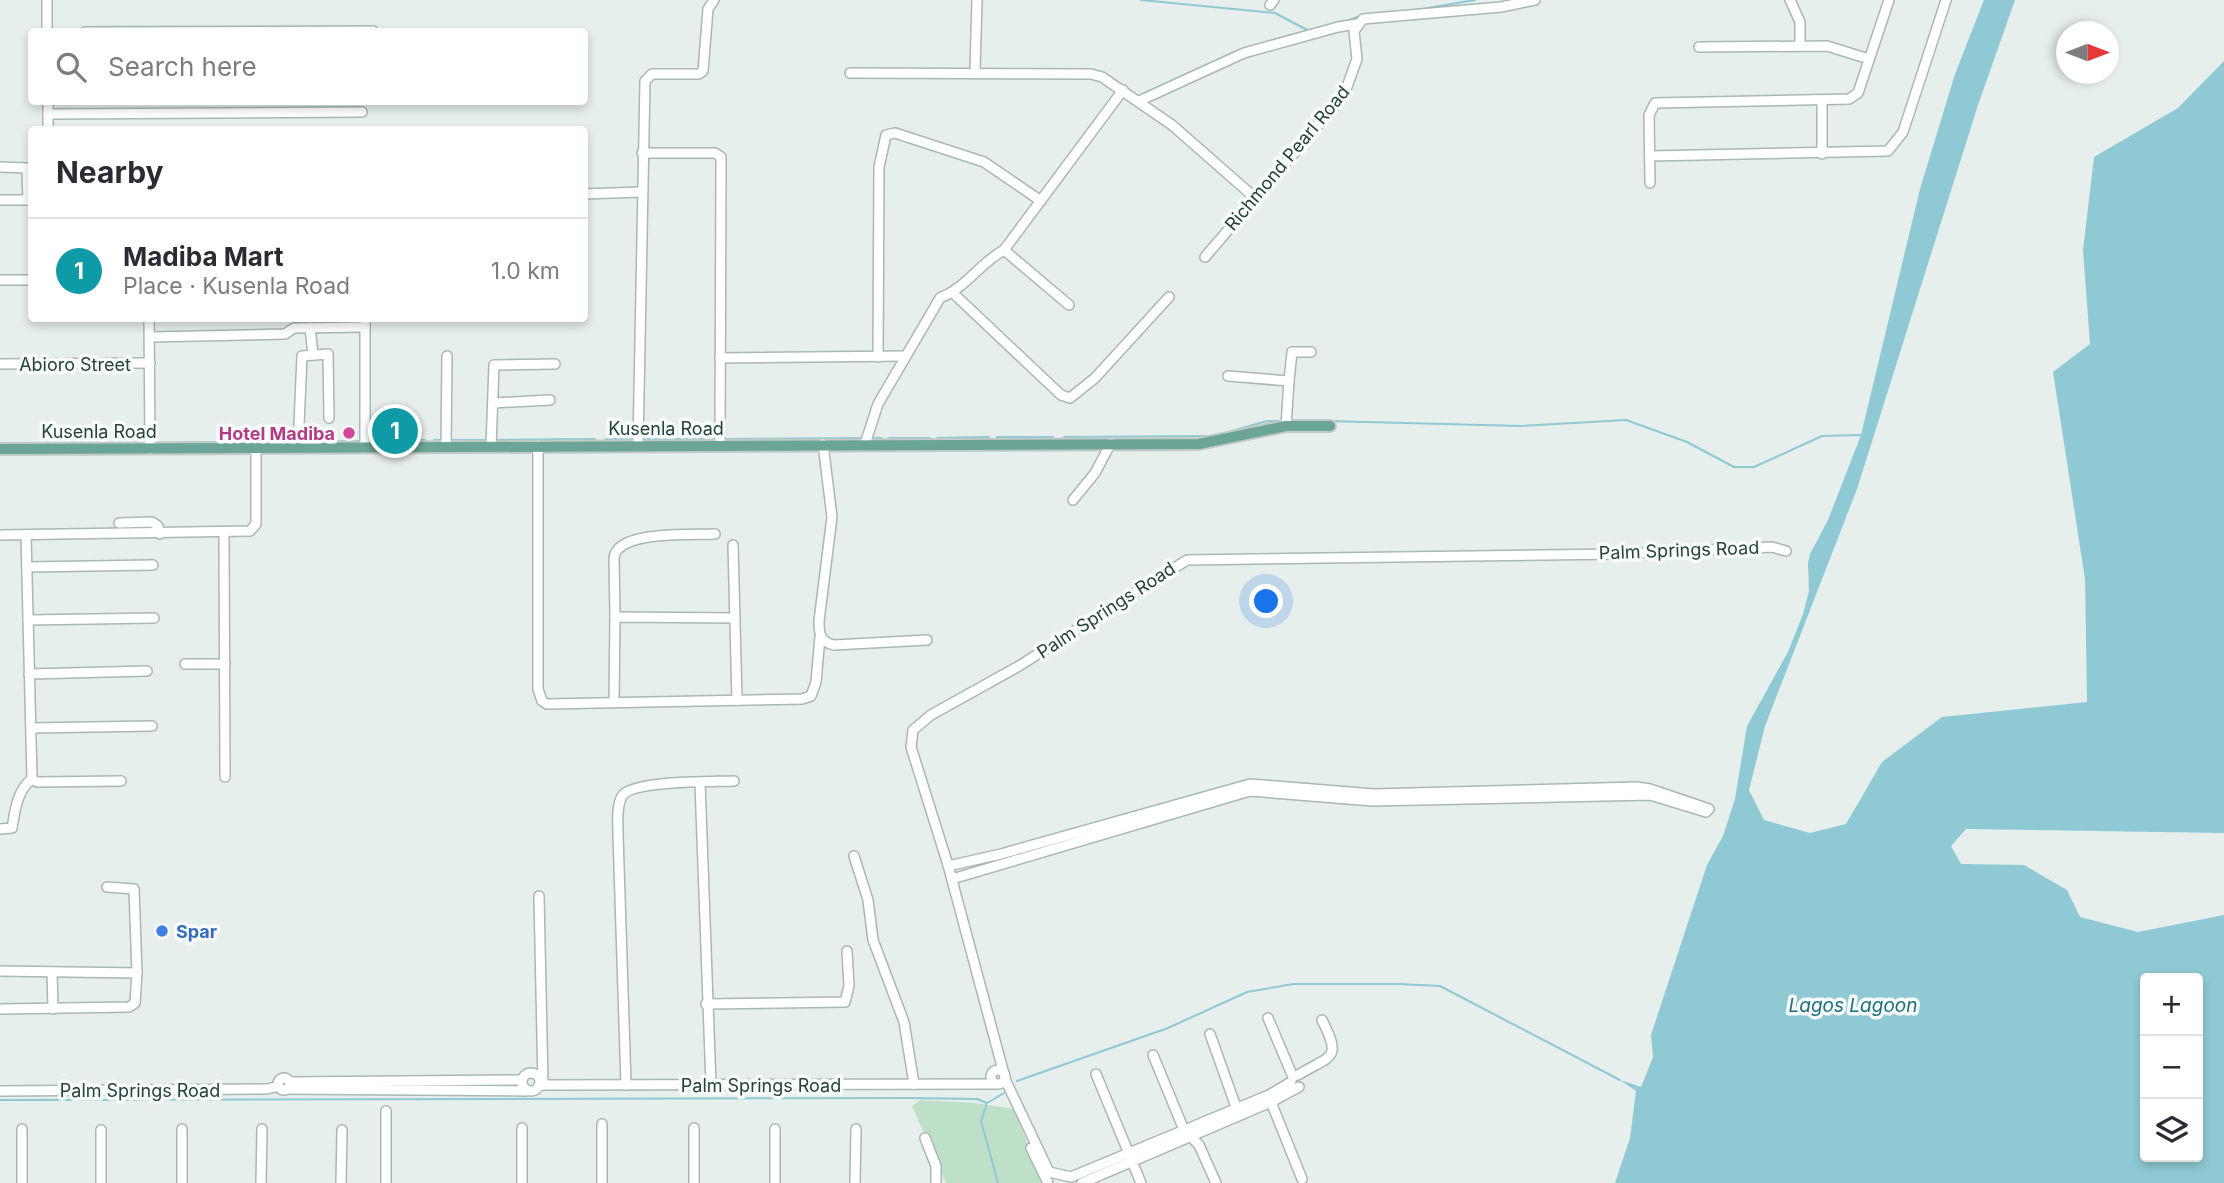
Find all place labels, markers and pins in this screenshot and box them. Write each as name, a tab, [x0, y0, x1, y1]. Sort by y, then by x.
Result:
pin: 1	[372, 405, 418, 457]
place label: Hotel Madiba	[219, 423, 335, 444]
marker: Hotel Madiba	[341, 425, 357, 441]
place label: Spar	[176, 921, 217, 942]
marker: Spar	[154, 923, 170, 939]

